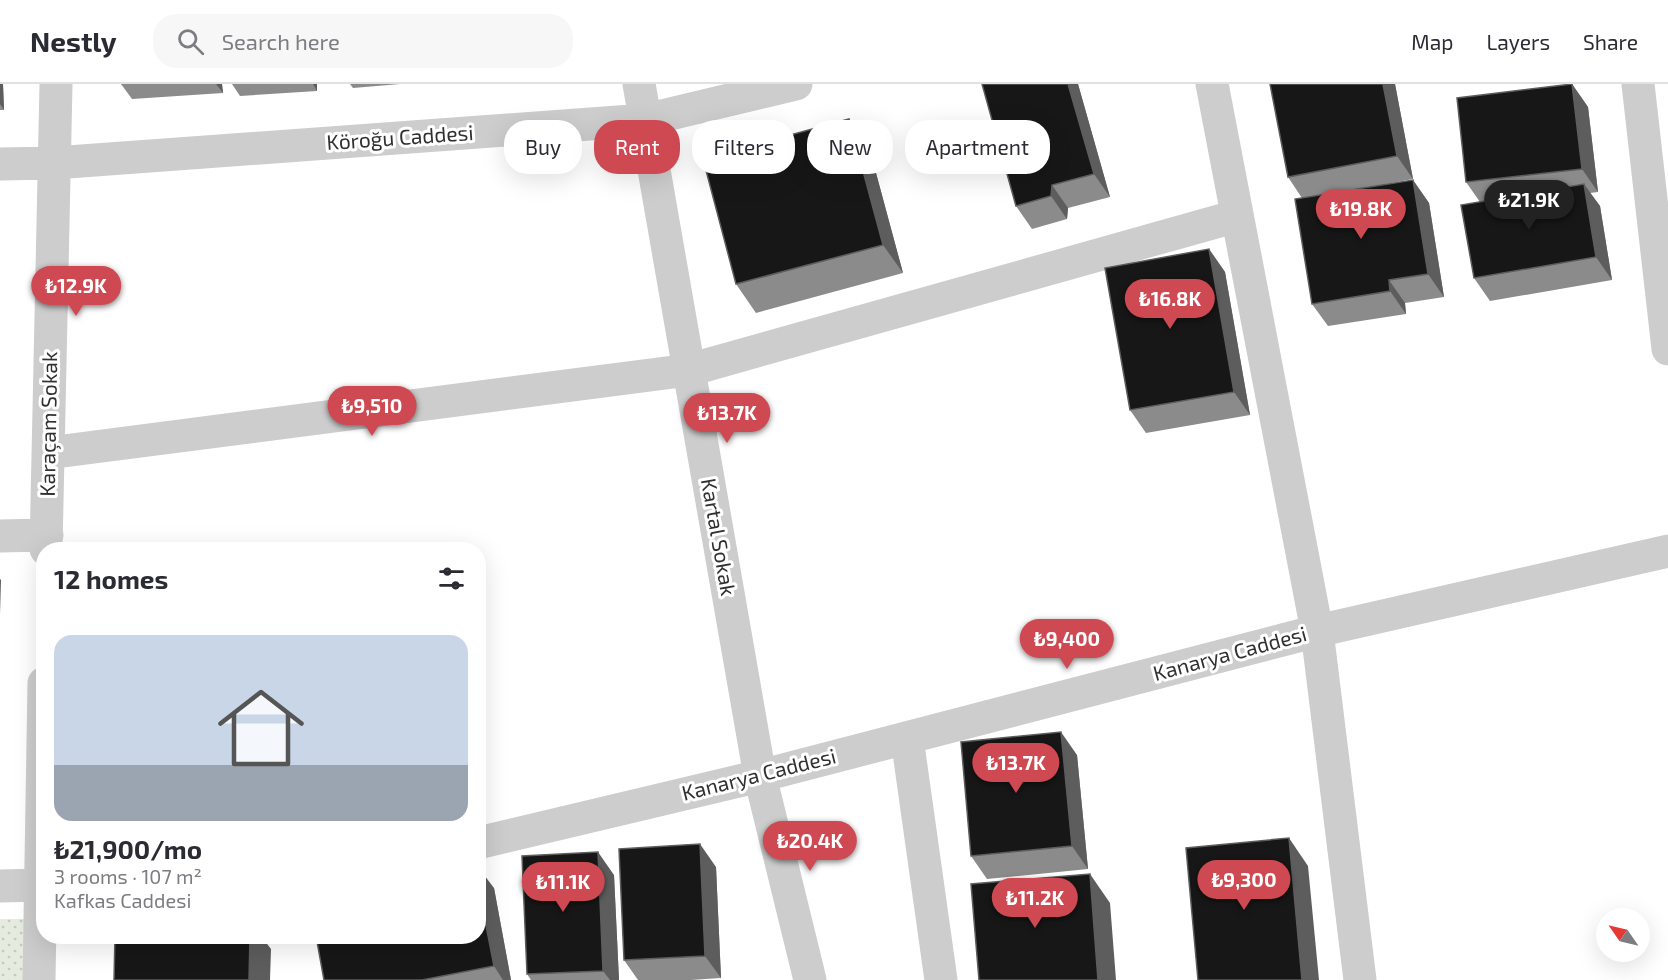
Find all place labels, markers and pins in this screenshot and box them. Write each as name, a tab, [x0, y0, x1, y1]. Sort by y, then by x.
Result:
pin: ₺21.9K	[1480, 180, 1578, 231]
pin: ₺19.8K	[1312, 189, 1410, 240]
pin: ₺12.9K	[27, 266, 125, 317]
pin: ₺16.8K	[1121, 279, 1219, 330]
pin: ₺9,510	[323, 386, 421, 437]
pin: ₺13.7K	[678, 393, 776, 444]
pin: ₺9,400	[1018, 619, 1116, 670]
pin: ₺13.7K	[967, 743, 1065, 794]
pin: ₺20.4K	[761, 821, 859, 872]
pin: ₺9,300	[1195, 860, 1293, 911]
pin: ₺11.1K	[514, 862, 612, 913]
pin: ₺11.2K	[986, 878, 1084, 929]

